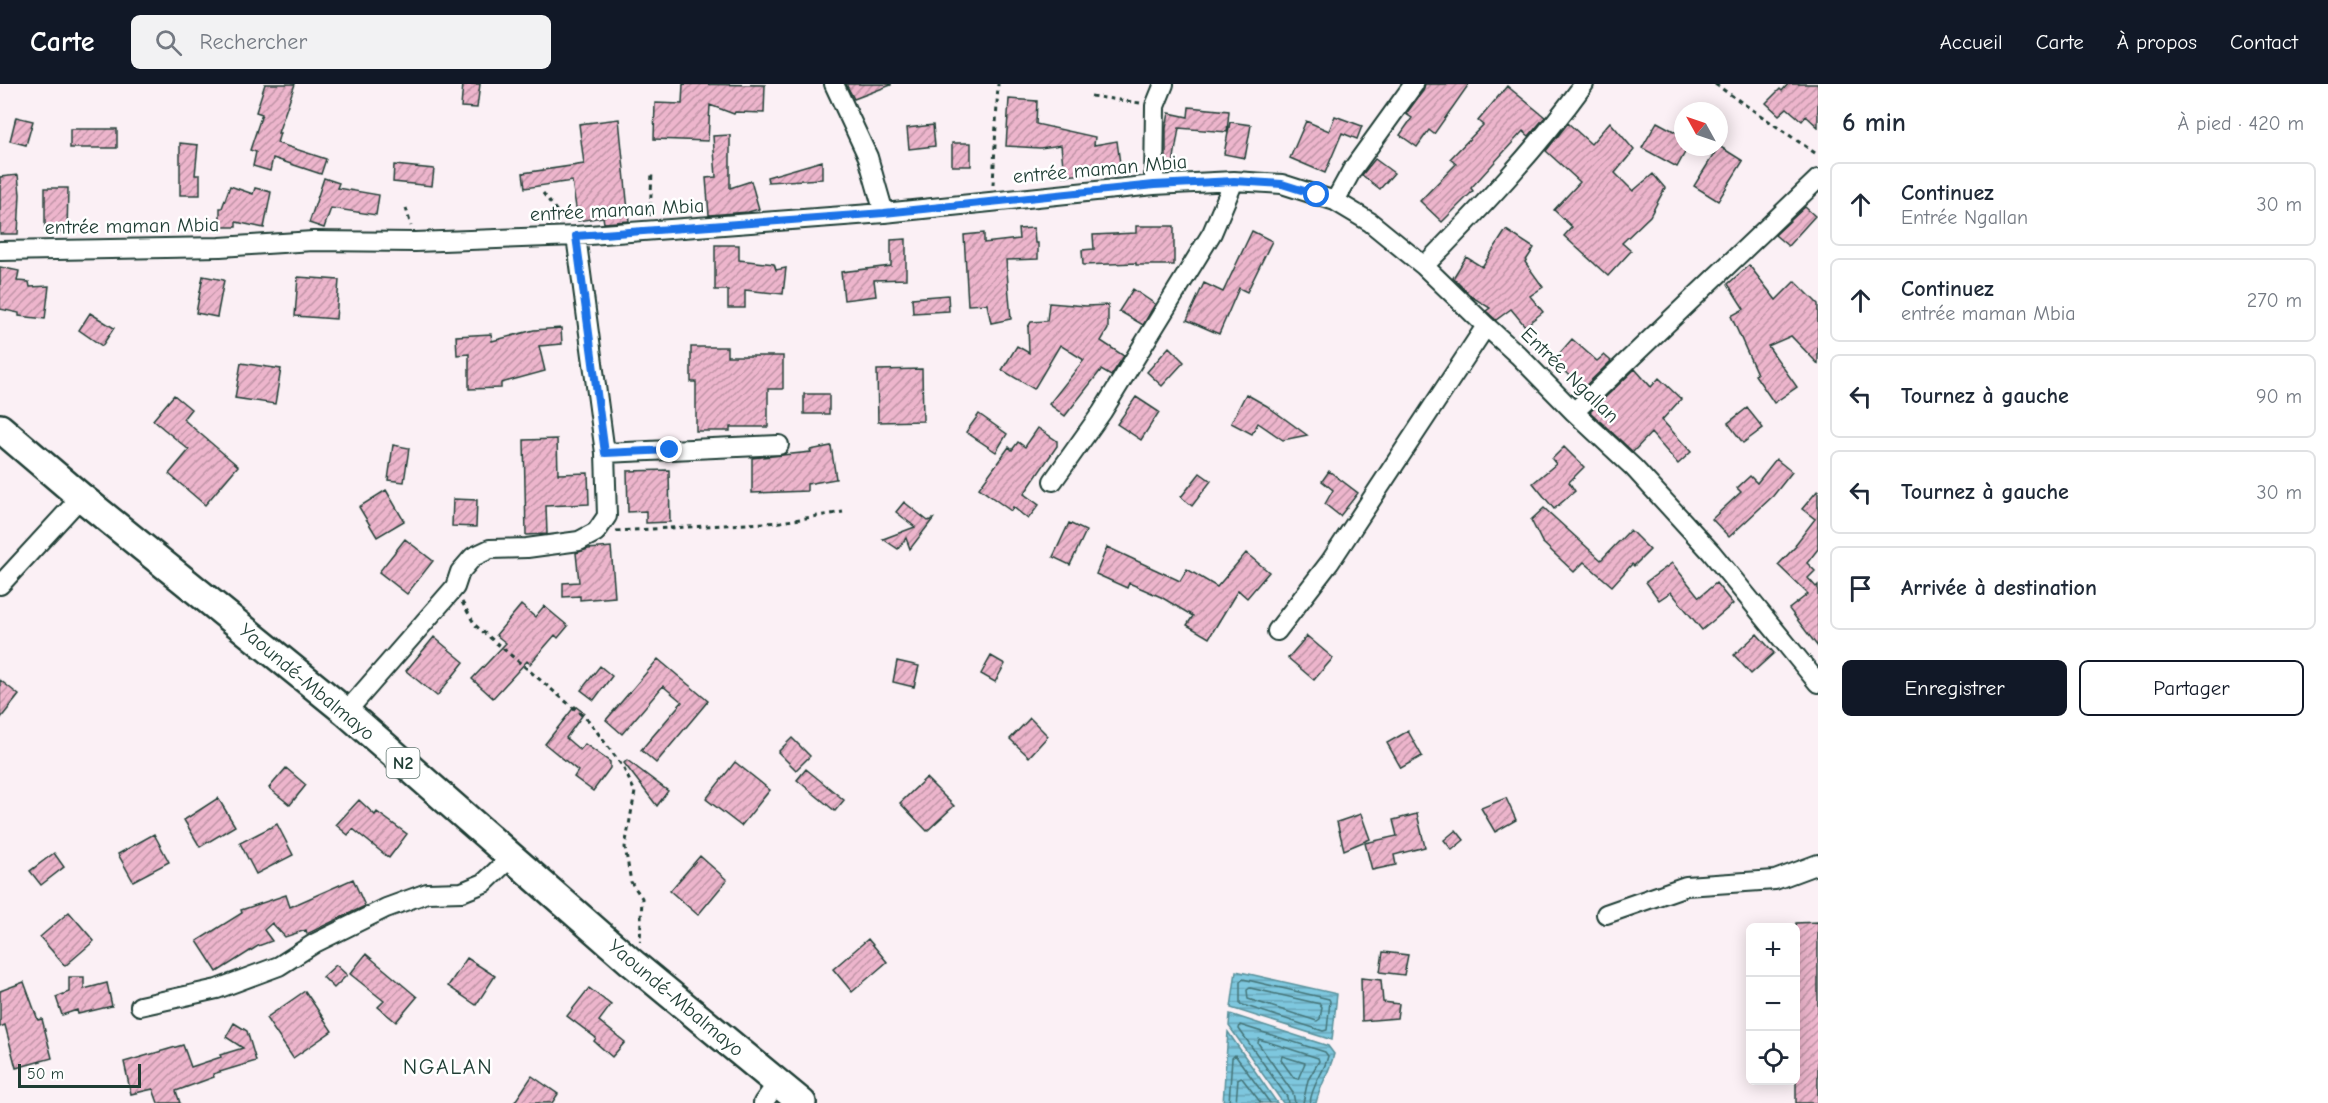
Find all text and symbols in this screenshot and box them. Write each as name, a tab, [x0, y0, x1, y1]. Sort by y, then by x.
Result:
search box	[131, 15, 551, 69]
text: Carte	[30, 26, 95, 58]
icon: search	[152, 26, 185, 59]
text: Rechercher	[200, 29, 307, 55]
text: Accueil	[1940, 30, 2003, 54]
text: Carte	[2036, 30, 2084, 54]
text: À propos	[2117, 30, 2197, 54]
text: Contact	[2230, 30, 2298, 54]
north arrow	[1674, 102, 1728, 156]
text: 6 min	[1842, 108, 1906, 138]
text: À pied · 420 m	[2178, 112, 2304, 135]
street label: entrée maman Mbia	[1012, 150, 1188, 188]
text: Continuez	[1901, 180, 1994, 206]
route start	[1303, 181, 1329, 207]
icon: ahead	[1844, 188, 1877, 221]
text: 30 m	[2256, 193, 2302, 216]
street label: entrée maman Mbia	[529, 194, 705, 226]
text: Entrée Ngallan	[1901, 206, 2028, 229]
street label: entrée maman Mbia	[44, 213, 220, 239]
text: Continuez	[1901, 276, 1994, 302]
icon: ahead	[1844, 284, 1877, 317]
text: 270 m	[2247, 289, 2302, 312]
text: entrée maman Mbia	[1901, 302, 2076, 325]
street label: Entrée Ngallan	[1516, 323, 1624, 427]
icon: left	[1844, 380, 1877, 413]
text: Tournez à gauche	[1901, 383, 2069, 409]
text: 90 m	[2256, 385, 2302, 408]
route end	[656, 436, 682, 462]
icon: left	[1844, 476, 1877, 509]
text: Tournez à gauche	[1901, 479, 2069, 505]
text: 30 m	[2256, 481, 2302, 504]
icon: arrive	[1844, 572, 1877, 605]
text: Arrivée à destination	[1901, 575, 2097, 601]
street label: Yaoundé-Mbalmayo	[235, 619, 379, 745]
button: Enregistrer	[1842, 660, 2067, 716]
button: Partager	[2079, 660, 2304, 716]
road number: N2	[386, 748, 420, 778]
map controls	[1746, 923, 1800, 1085]
button: +	[1746, 923, 1800, 977]
street label: Yaoundé-Mbalmayo	[604, 935, 748, 1061]
button: −	[1746, 977, 1800, 1031]
button: locate	[1746, 1031, 1800, 1085]
district label: NGALAN	[403, 1054, 493, 1080]
scale bar	[18, 1061, 141, 1088]
text: 50 m	[27, 1065, 64, 1083]

